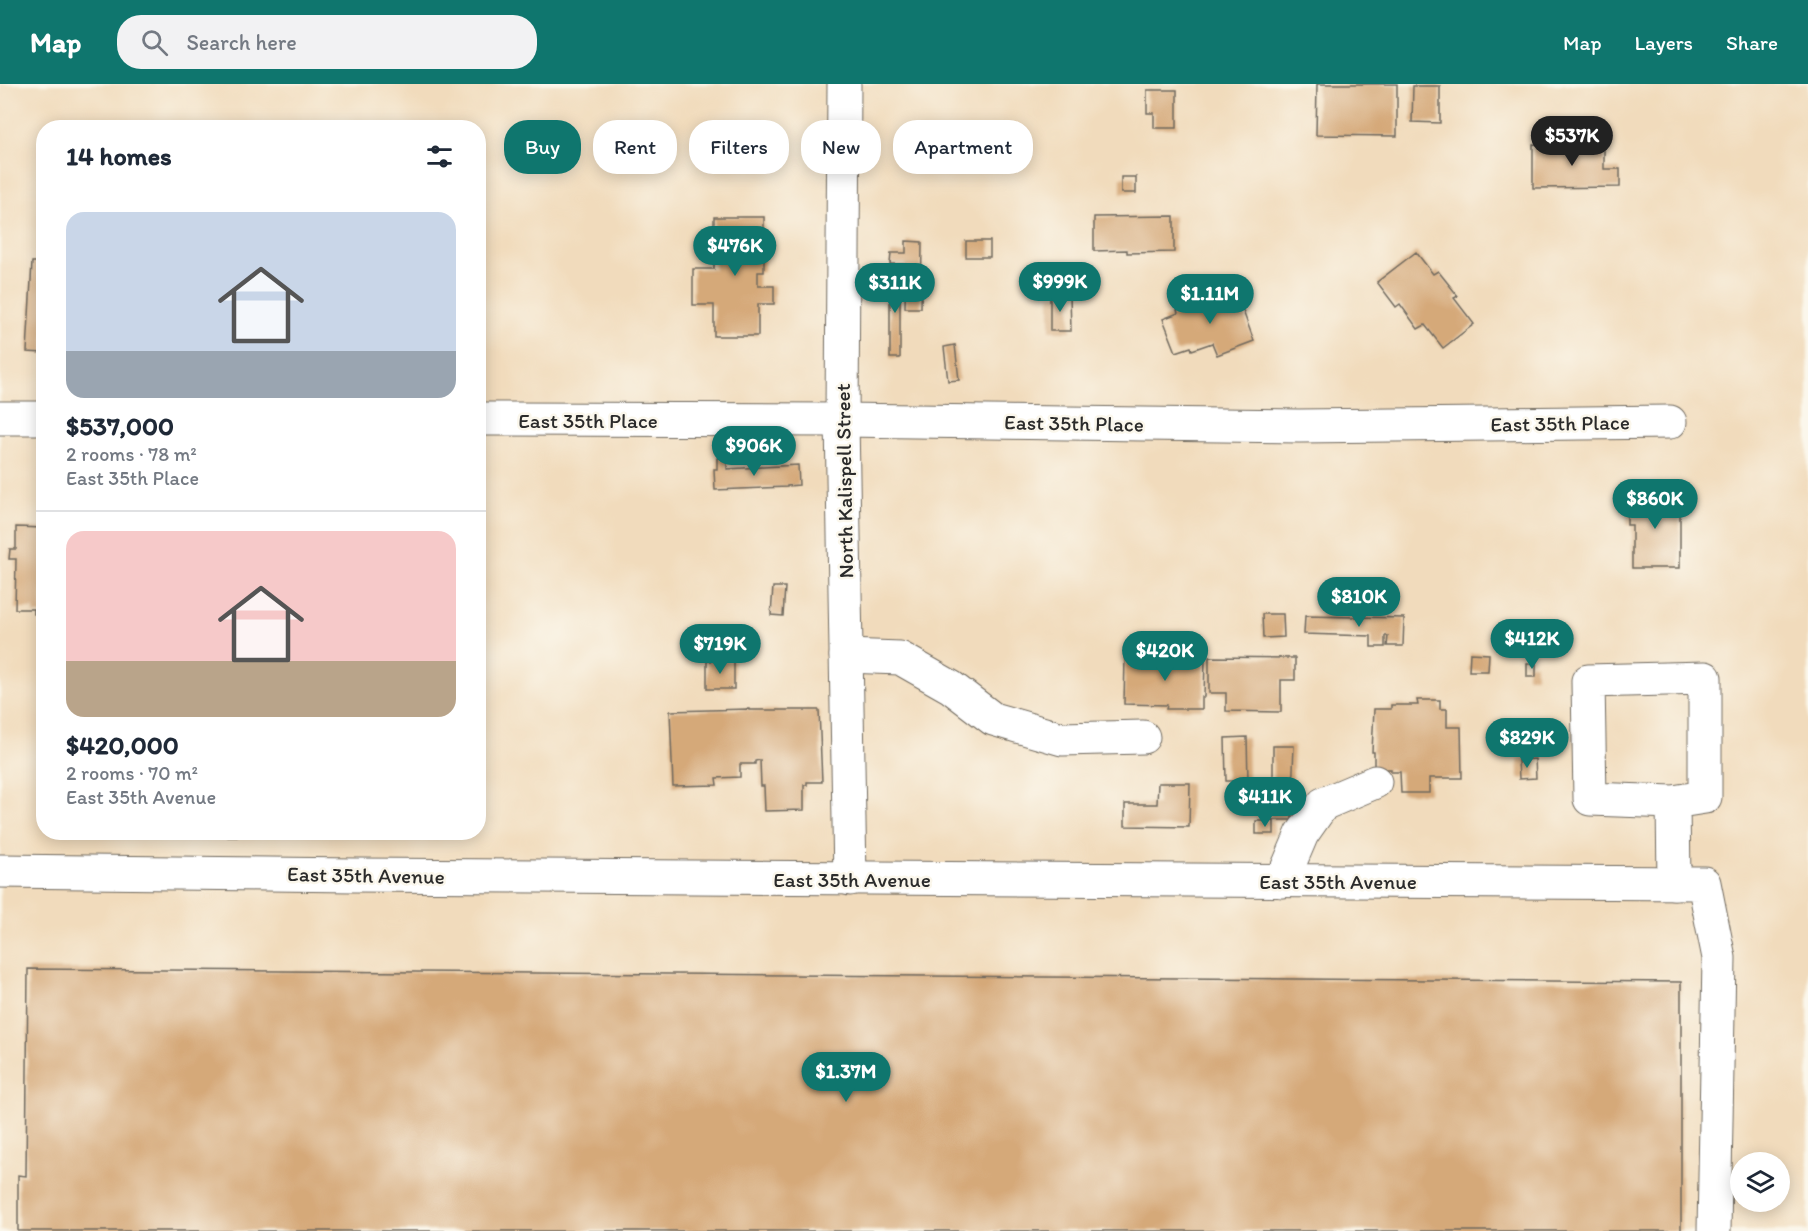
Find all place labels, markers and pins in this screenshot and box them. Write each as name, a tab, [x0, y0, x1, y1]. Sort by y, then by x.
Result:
pin: $537K	[1530, 116, 1614, 167]
pin: $476K	[693, 226, 777, 277]
pin: $999K	[1018, 262, 1102, 313]
pin: $311K	[853, 263, 937, 314]
pin: $1.11M	[1161, 274, 1259, 325]
pin: $906K	[712, 426, 796, 477]
pin: $860K	[1613, 479, 1697, 530]
pin: $810K	[1317, 577, 1401, 628]
pin: $412K	[1490, 619, 1574, 670]
pin: $719K	[678, 624, 762, 675]
pin: $420K	[1123, 631, 1207, 682]
pin: $829K	[1485, 718, 1569, 769]
pin: $411K	[1223, 777, 1307, 828]
pin: $1.37M	[797, 1052, 895, 1103]

